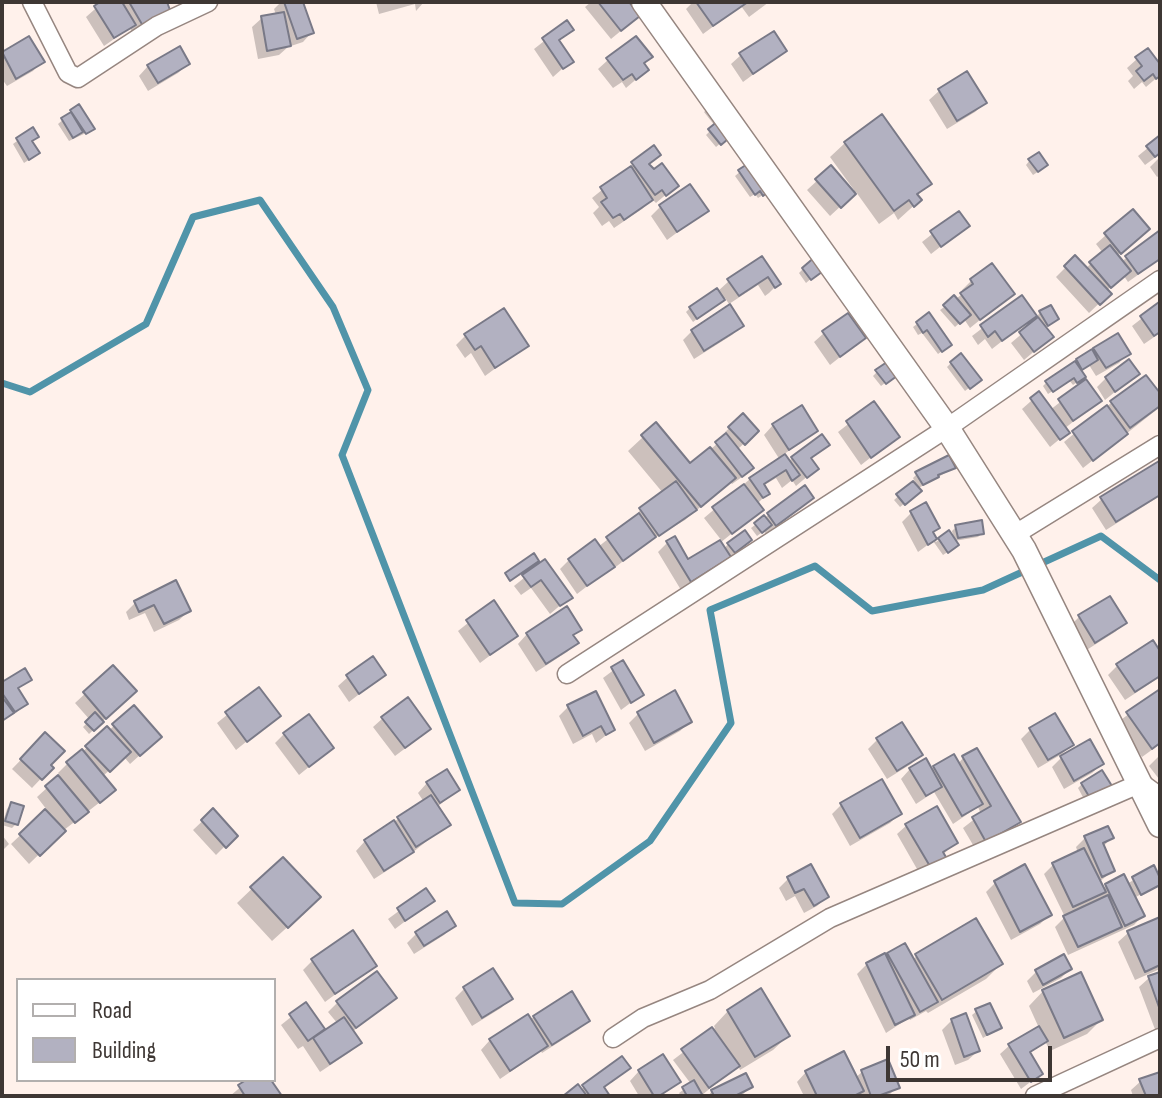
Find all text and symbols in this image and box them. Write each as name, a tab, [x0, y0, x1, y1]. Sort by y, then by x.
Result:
legend	[16, 978, 276, 1082]
text: Road	[92, 996, 132, 1025]
scale bar	[890, 1030, 1056, 1080]
text: Building	[92, 1036, 156, 1065]
text: 50 m	[900, 1045, 940, 1074]

